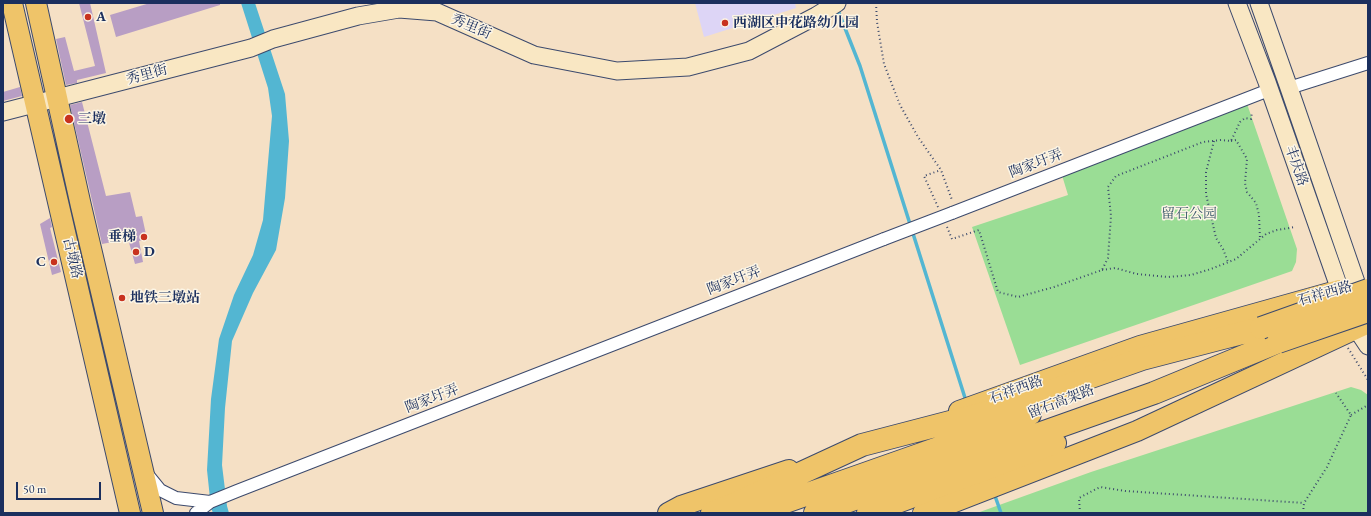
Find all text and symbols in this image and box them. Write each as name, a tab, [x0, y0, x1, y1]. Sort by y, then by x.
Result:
place label: A	[96, 9, 106, 25]
street label: 秀里街	[448, 11, 494, 43]
marker: A	[83, 12, 93, 22]
place label: 西湖区申花路幼儿园	[733, 15, 859, 31]
marker: 西湖区申花路幼儿园	[720, 18, 730, 28]
street label: 秀里街	[125, 61, 169, 89]
place label: 三墩	[78, 111, 106, 127]
marker: 三墩	[63, 113, 75, 125]
street label: 丰庆路	[1281, 143, 1311, 189]
street label: 陶家圩弄	[1007, 146, 1065, 182]
park label: 留石公园	[1161, 206, 1217, 222]
place label: 垂梯	[108, 229, 136, 245]
marker: 垂梯	[139, 232, 149, 242]
street label: 古墩路	[59, 236, 85, 280]
place label: D	[144, 244, 155, 260]
marker: D	[131, 247, 141, 257]
place label: C	[36, 254, 46, 270]
marker: C	[49, 257, 59, 267]
street label: 陶家圩弄	[705, 263, 763, 299]
street label: 石祥西路	[1296, 278, 1354, 310]
place label: 地铁三墩站	[130, 290, 200, 306]
marker: 地铁三墩站	[117, 293, 127, 303]
street label: 石祥西路	[987, 373, 1045, 407]
street label: 陶家圩弄	[403, 381, 461, 417]
street label: 留石高架路	[1025, 382, 1097, 422]
scale bar	[18, 474, 103, 500]
text: 50 m	[23, 481, 46, 497]

